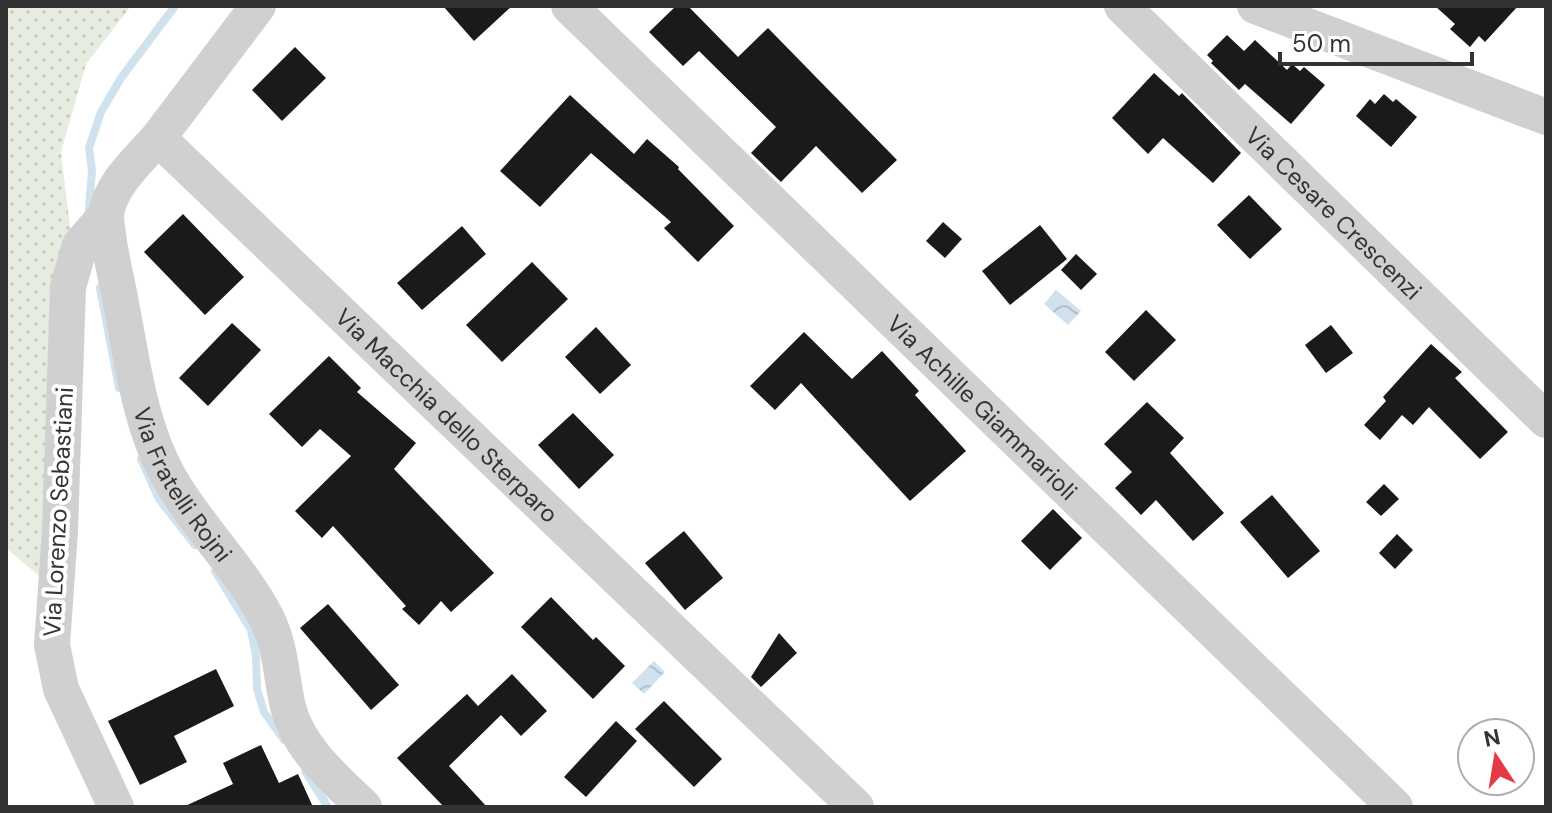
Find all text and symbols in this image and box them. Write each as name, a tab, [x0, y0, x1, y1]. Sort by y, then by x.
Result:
scale bar	[1280, 16, 1472, 66]
text: 50 m	[1292, 28, 1351, 59]
street label: Via Cesare Crescenzi	[1239, 120, 1429, 306]
street label: Via Macchia dello Sterparo	[329, 301, 565, 529]
street label: Via Achille Giammarioli	[881, 308, 1084, 506]
street label: Via Lorenzo Sebastiani	[36, 386, 80, 638]
street label: Via Fratelli Rojni	[127, 404, 239, 568]
north arrow	[1456, 717, 1536, 797]
text: N	[1481, 722, 1503, 754]

